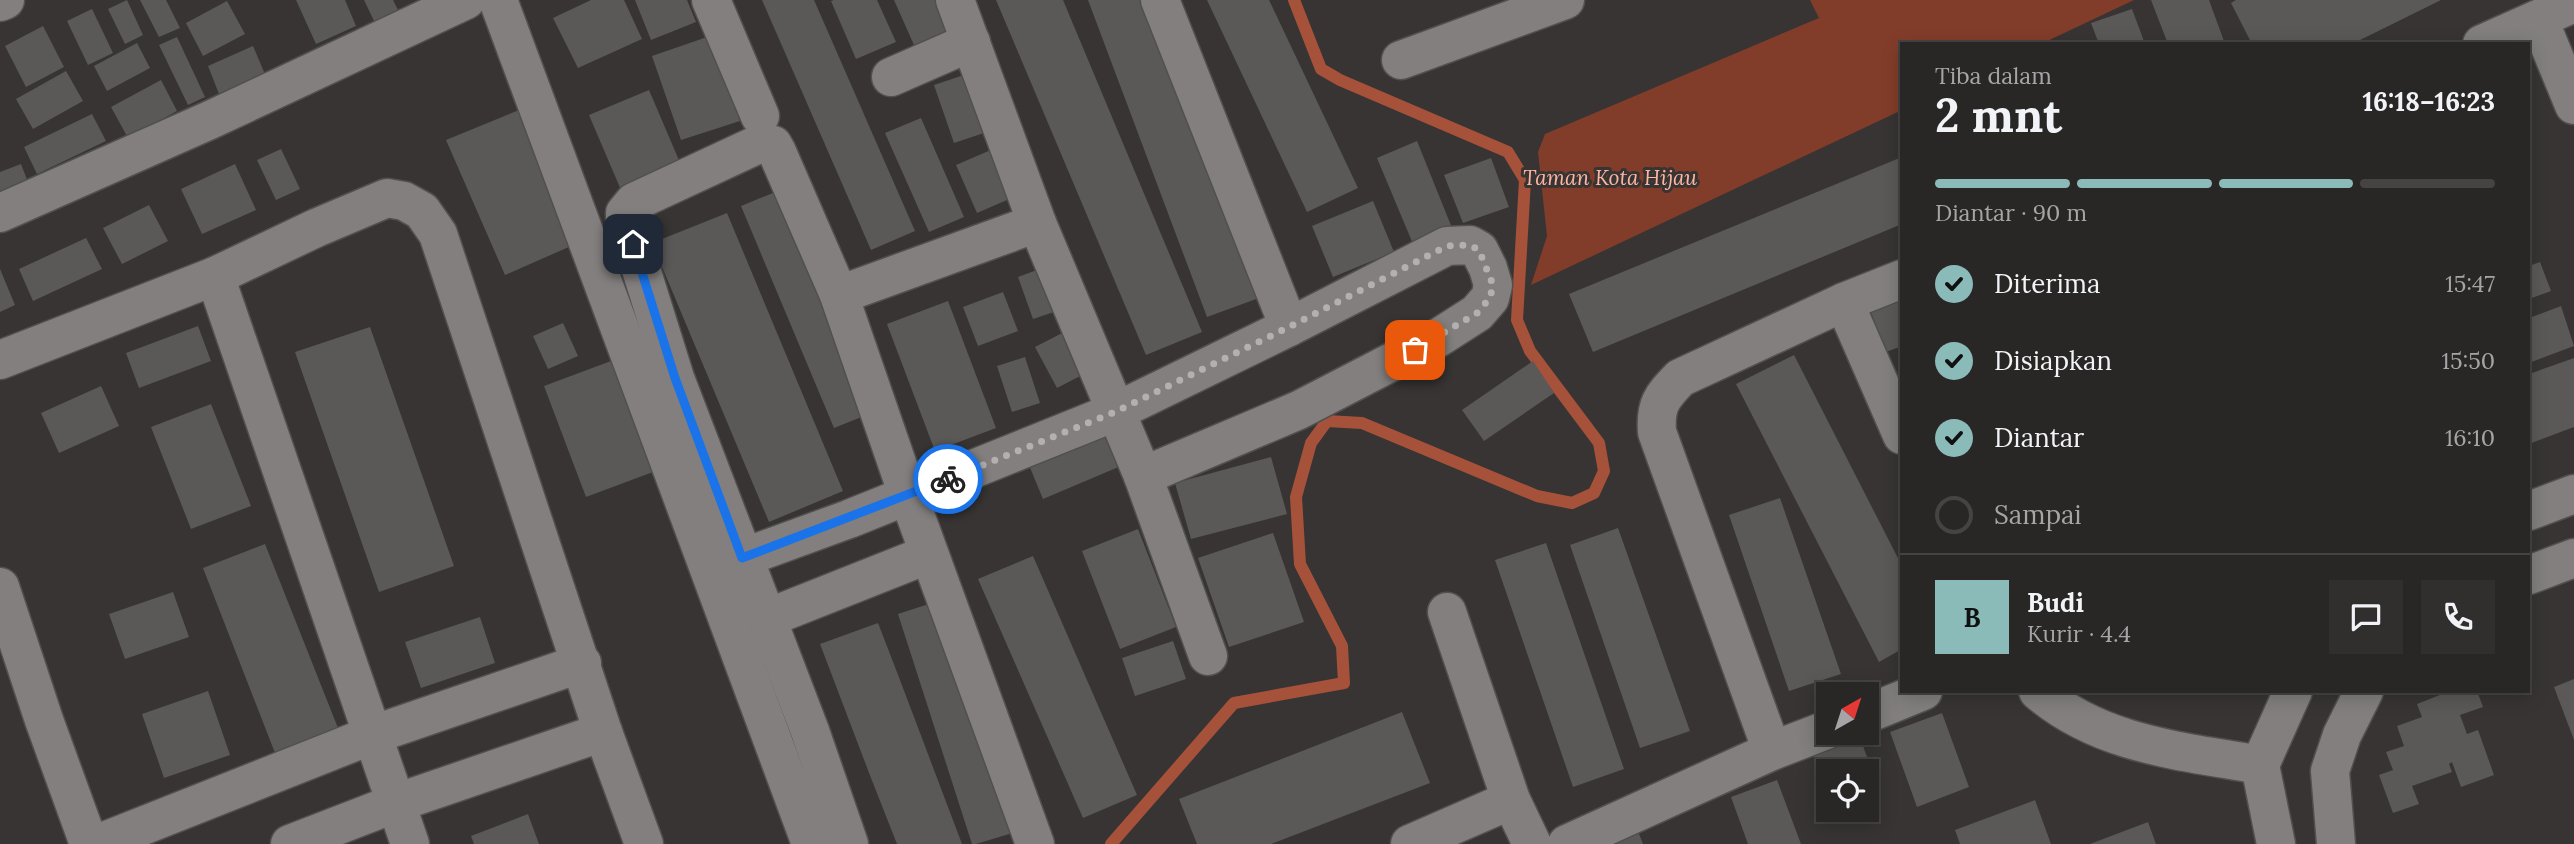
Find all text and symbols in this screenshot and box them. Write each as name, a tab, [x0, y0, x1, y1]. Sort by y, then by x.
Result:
text: Tiba dalam	[1935, 61, 2052, 90]
text: 16:18–16:23	[2363, 85, 2495, 118]
text: 2 mnt	[1935, 86, 2062, 145]
park label: Taman Kota Hijau	[1523, 164, 1697, 191]
text: Diantar · 90 m	[1935, 198, 2087, 227]
pin	[603, 214, 663, 274]
icon: home	[614, 225, 652, 263]
icon: check	[1935, 265, 1973, 303]
text: Diterima	[1994, 267, 2100, 300]
text: 15:47	[2445, 269, 2495, 298]
pin	[1385, 320, 1445, 380]
icon: bag	[1396, 331, 1434, 369]
icon: check	[1935, 342, 1973, 380]
text: Disiapkan	[1994, 344, 2112, 377]
text: 15:50	[2442, 346, 2495, 375]
icon: check	[1935, 419, 1973, 457]
text: Diantar	[1994, 421, 2084, 454]
text: 16:10	[2445, 423, 2495, 452]
courier	[913, 444, 983, 514]
icon: bike	[929, 460, 967, 498]
text: Sampai	[1994, 498, 2082, 531]
button: chat	[2329, 580, 2403, 654]
button: phone	[2421, 580, 2495, 654]
text: Budi	[2027, 586, 2084, 619]
text: B	[1963, 601, 1981, 634]
text: Kurir · 4.4	[2027, 619, 2131, 648]
north arrow	[1816, 682, 1880, 746]
map controls	[1816, 682, 1879, 822]
button: locate	[1816, 759, 1879, 822]

